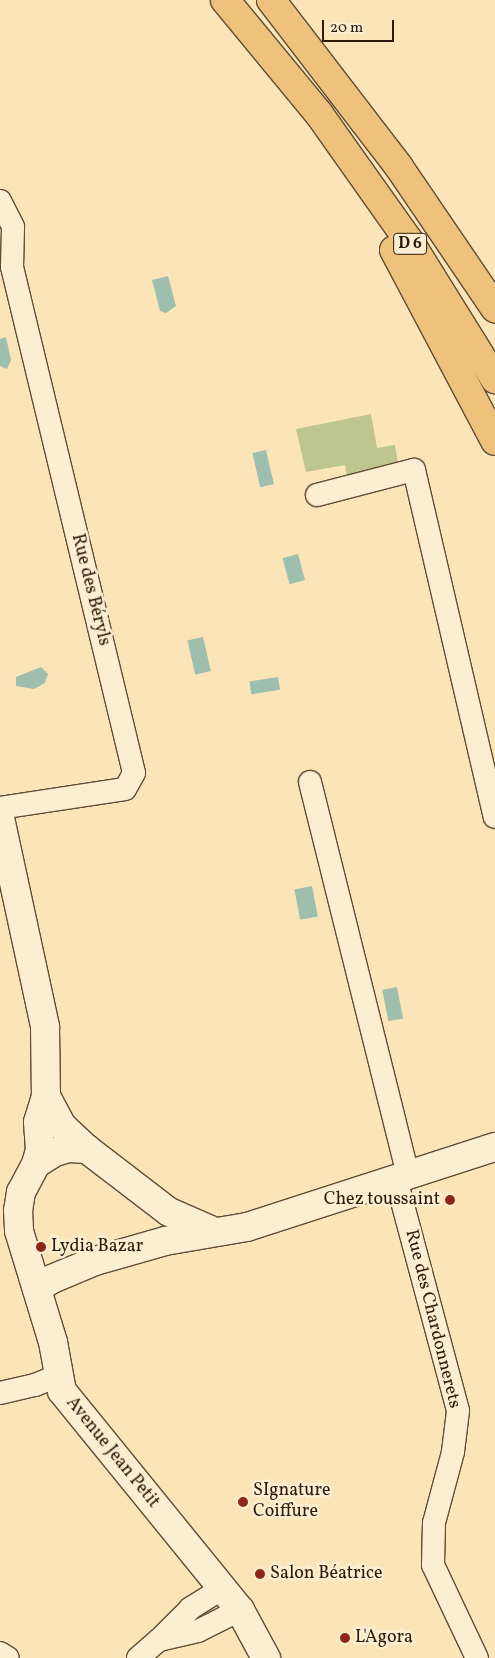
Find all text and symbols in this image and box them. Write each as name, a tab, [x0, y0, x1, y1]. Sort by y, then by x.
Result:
scale bar	[325, 10, 398, 42]
text: 20 m	[330, 18, 363, 39]
road number: D 6	[392, 230, 428, 258]
street label: Rue des Béryls	[66, 532, 114, 648]
place label: Chez toussaint	[324, 1189, 440, 1211]
marker: Chez toussaint	[444, 1194, 456, 1206]
street label: Rue des Chardonnerets	[399, 1227, 465, 1411]
place label: Lydia Bazar	[51, 1236, 143, 1258]
marker: Lydia Bazar	[35, 1241, 47, 1253]
street label: Avenue Jean Petit	[61, 1393, 163, 1513]
place label: SIgnature Coiffure	[253, 1481, 330, 1524]
marker: SIgnature Coiffure	[237, 1496, 249, 1508]
place label: Salon Béatrice	[270, 1563, 382, 1585]
marker: Salon Béatrice	[254, 1568, 266, 1580]
place label: L'Agora	[355, 1627, 413, 1649]
marker: L'Agora	[339, 1632, 351, 1644]

